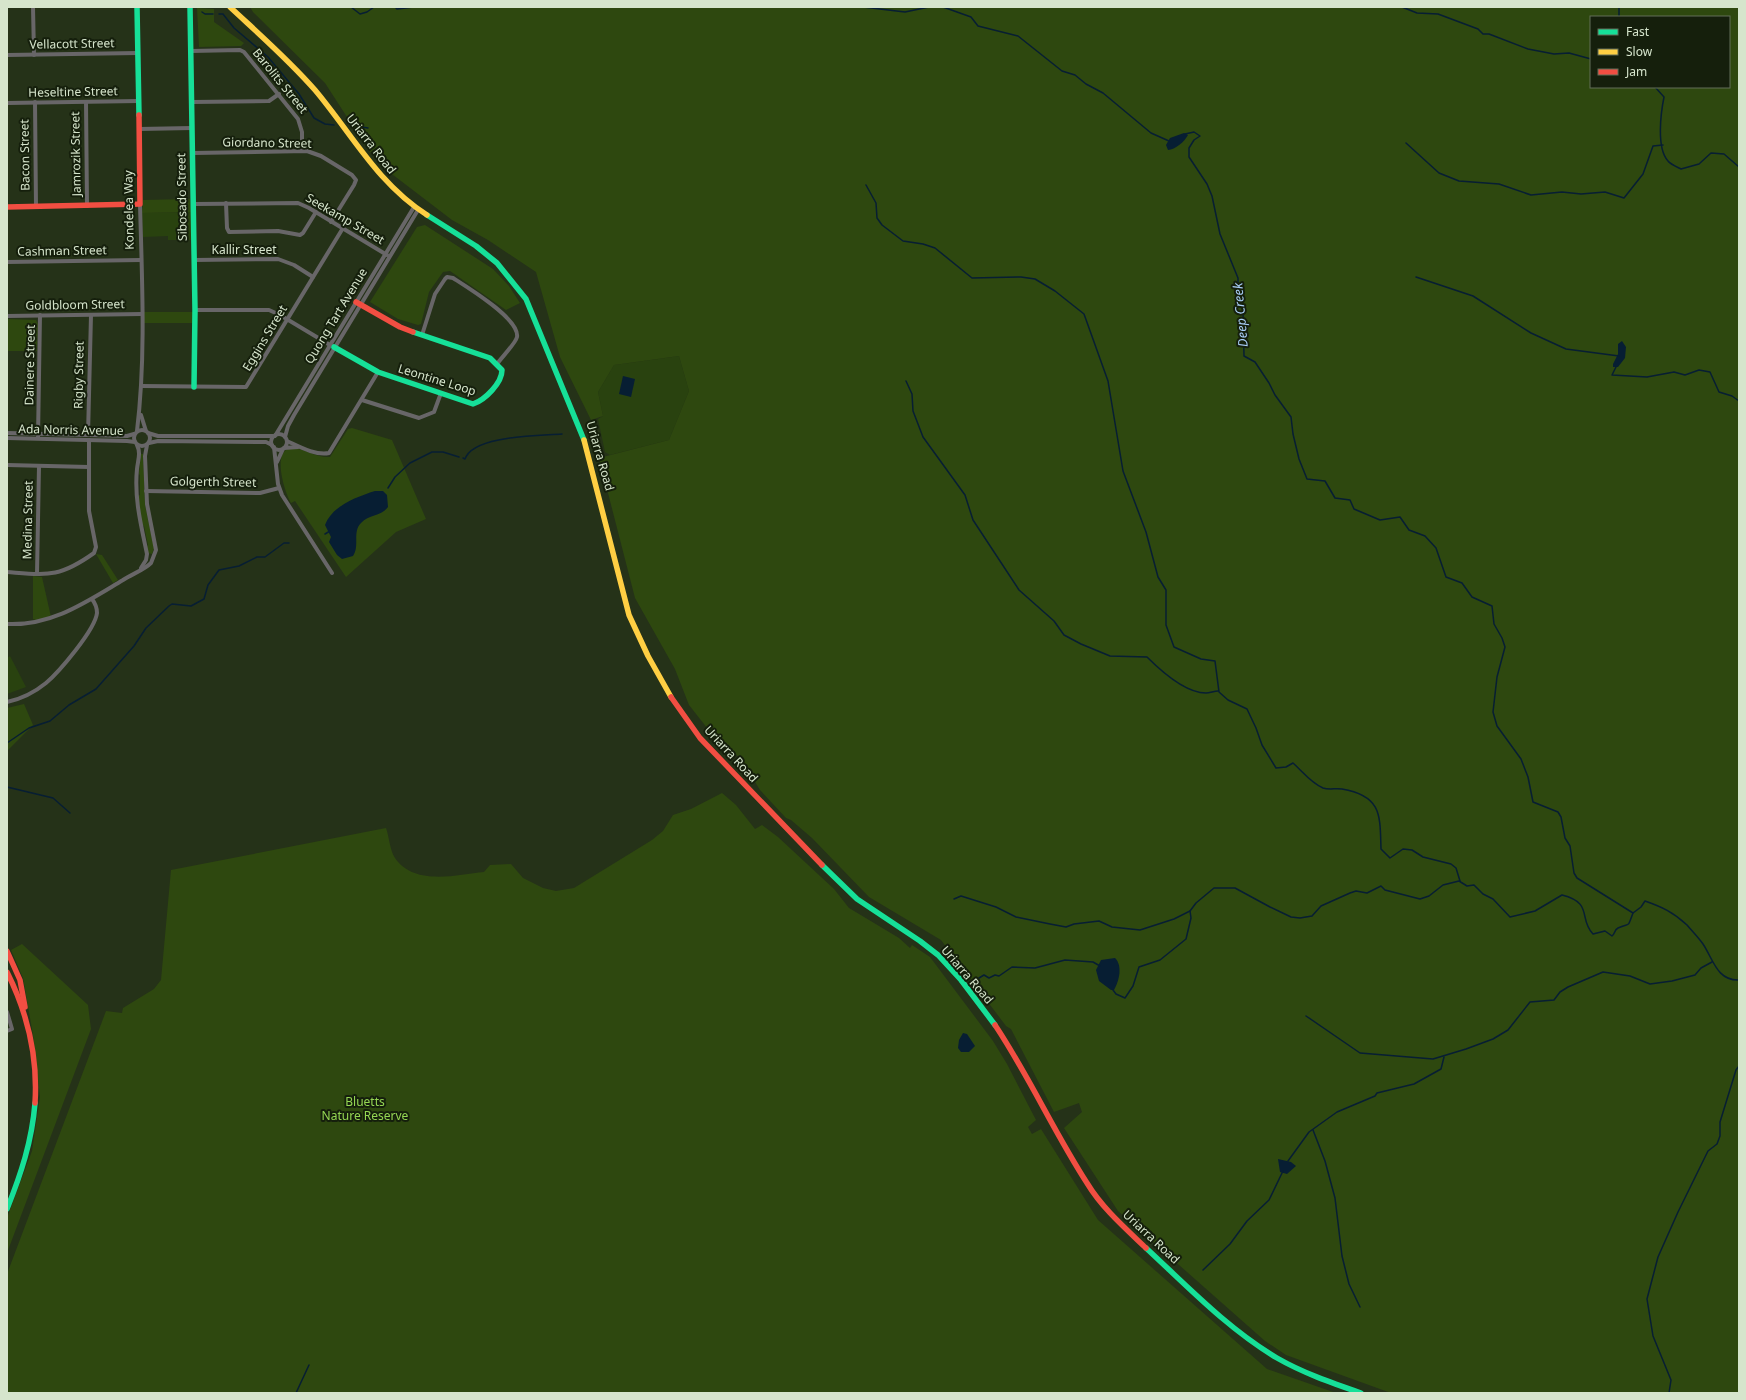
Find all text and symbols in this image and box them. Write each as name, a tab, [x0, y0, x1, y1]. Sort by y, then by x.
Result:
legend	[1590, 16, 1730, 88]
text: Fast	[1626, 23, 1650, 40]
street label: Vellacott Street	[29, 34, 115, 53]
text: Slow	[1626, 43, 1653, 60]
street label: Barolits Street	[249, 44, 312, 117]
text: Jam	[1625, 63, 1647, 80]
street label: Heseltine Street	[28, 82, 119, 101]
street label: Uriarra Road	[343, 110, 400, 177]
street label: Jamrozik Street	[66, 111, 85, 198]
street label: Bacon Street	[15, 118, 34, 191]
street label: Giordano Street	[222, 133, 312, 152]
street label: Sibosado Street	[172, 152, 191, 241]
street label: Kondelea Way	[119, 169, 138, 250]
street label: Seekamp Street	[303, 189, 388, 248]
street label: Cashman Street	[17, 241, 108, 260]
street label: Kallir Street	[211, 241, 277, 258]
street label: Quong Tart Avenue	[300, 264, 371, 367]
water label: Deep Creek	[1228, 282, 1252, 348]
street label: Goldbloom Street	[25, 295, 125, 314]
street label: Eggins Street	[238, 301, 291, 374]
street label: Dainere Street	[20, 324, 39, 406]
street label: Rigby Street	[69, 340, 88, 409]
street label: Leontine Loop	[396, 360, 478, 399]
street label: Uriarra Road	[582, 419, 619, 493]
street label: Ada Norris Avenue	[18, 420, 124, 439]
street label: Golgerth Street	[170, 472, 257, 491]
street label: Medina Street	[18, 480, 37, 560]
street label: Uriarra Road	[701, 722, 762, 786]
street label: Uriarra Road	[937, 942, 997, 1007]
park label: Bluetts Nature Reserve	[322, 1093, 409, 1124]
street label: Uriarra Road	[1119, 1206, 1183, 1267]

